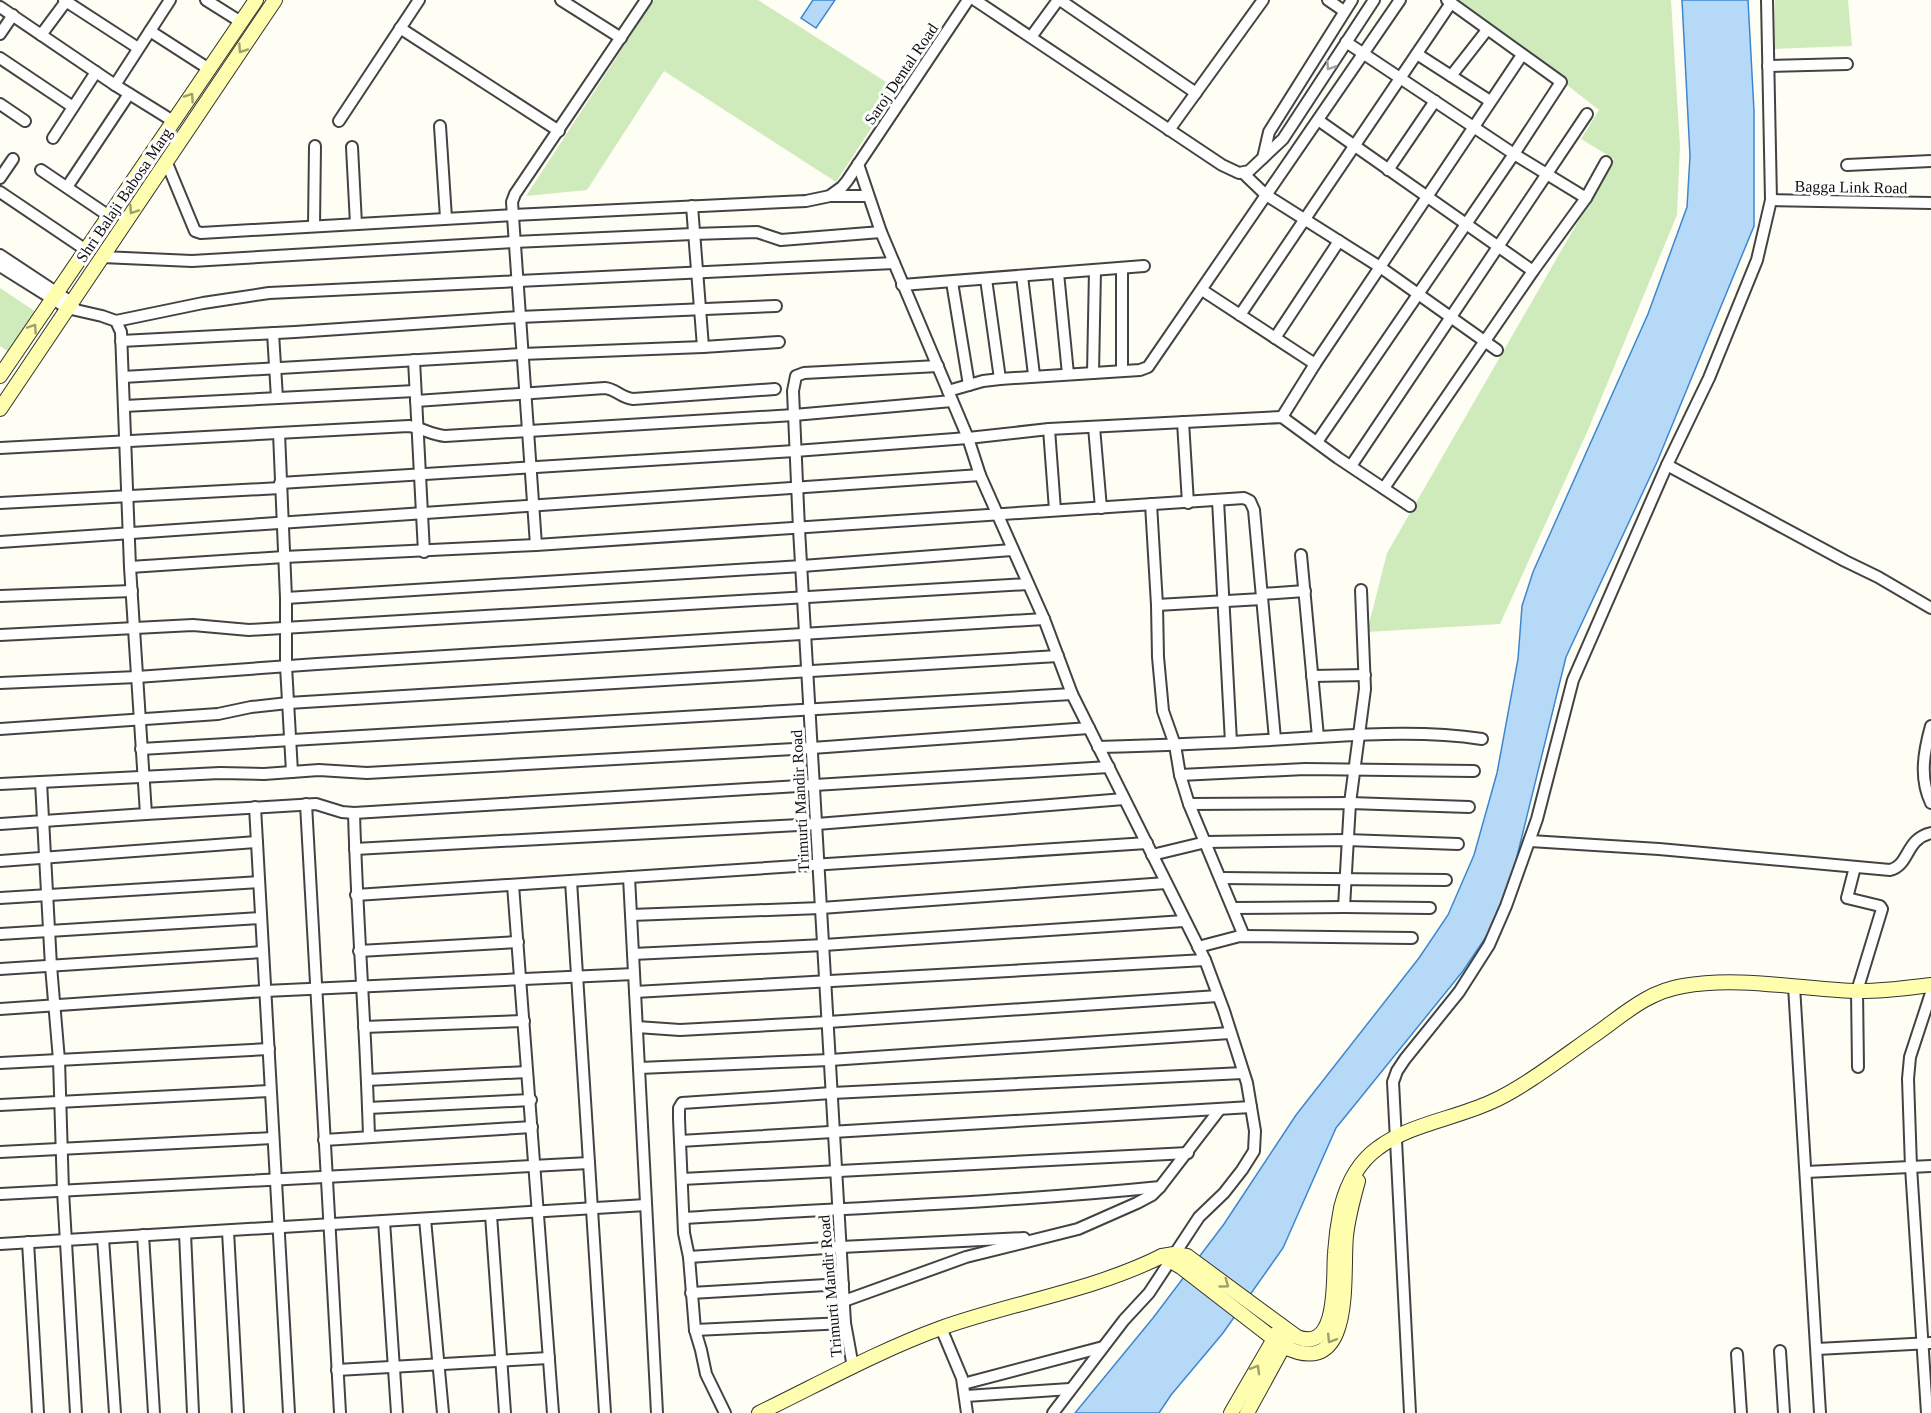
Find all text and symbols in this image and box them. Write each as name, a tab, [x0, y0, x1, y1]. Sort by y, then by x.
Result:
street label: Saroj Dental Road	[861, 20, 942, 128]
one-way arrow	[238, 42, 249, 53]
one-way arrow	[1326, 60, 1337, 71]
one-way arrow	[183, 93, 194, 104]
street label: Shri Balaji Babosa Marg	[73, 125, 176, 266]
street label: Bagga Link Road	[1794, 178, 1908, 197]
one-way arrow	[129, 204, 140, 215]
one-way arrow	[26, 323, 37, 334]
street label: Trimurti Mandir Road	[788, 729, 812, 873]
street label: Trimurti Mandir Road	[815, 1214, 845, 1358]
one-way arrow	[1218, 1276, 1229, 1287]
one-way arrow	[1328, 1332, 1339, 1343]
one-way arrow	[1249, 1365, 1260, 1375]

